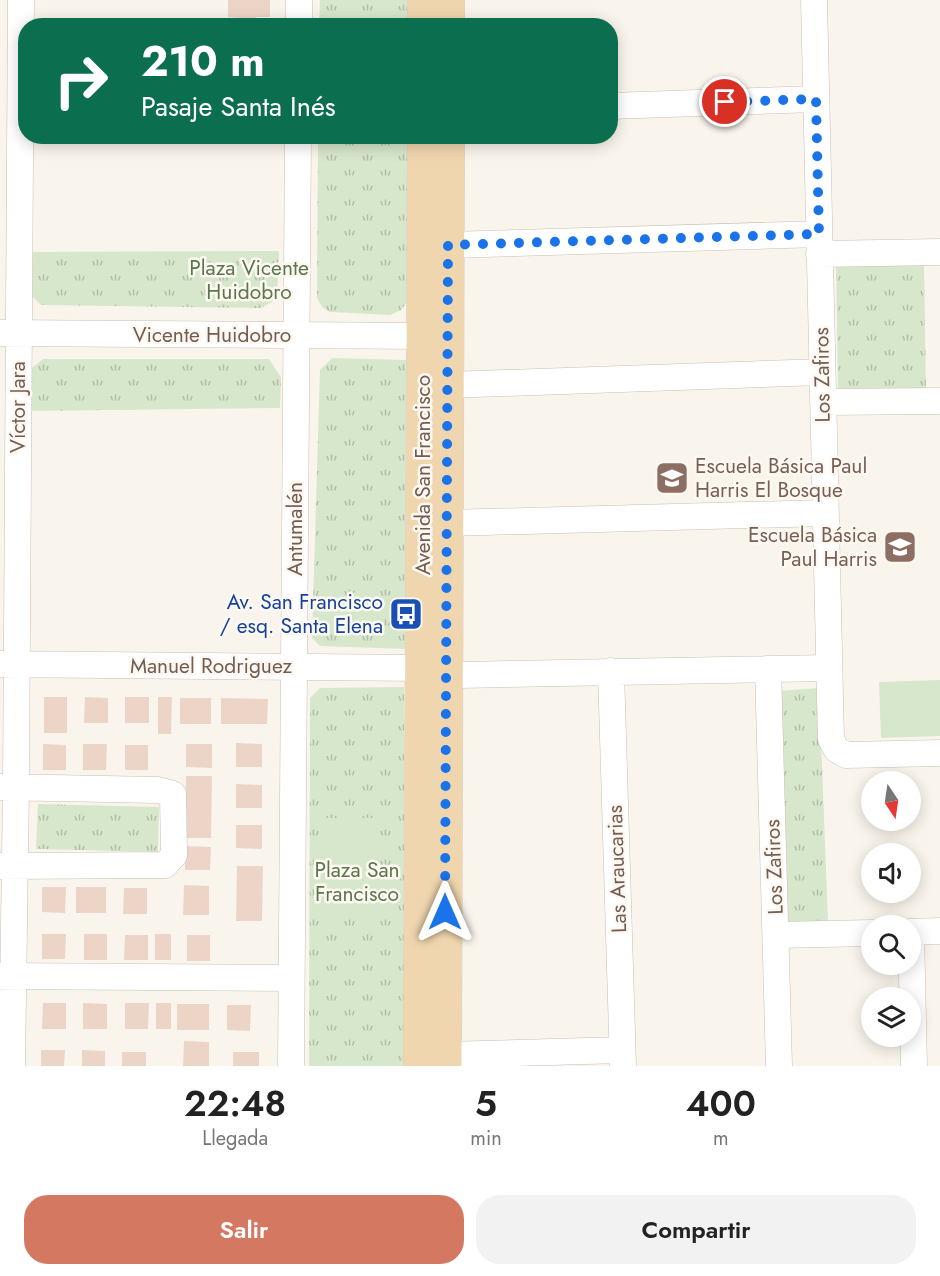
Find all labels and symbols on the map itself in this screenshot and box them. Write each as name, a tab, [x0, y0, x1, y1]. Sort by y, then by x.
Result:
pin	[699, 76, 750, 127]
park label: Plaza Vicente Huidobro	[189, 253, 309, 307]
street label: Vicente Huidobro	[133, 320, 291, 350]
street label: Los Zafiros	[806, 327, 838, 423]
street label: Víctor Jara	[3, 361, 33, 453]
street label: Avenida San Francisco	[408, 375, 438, 575]
place label: Escuela Básica Paul Harris El Bosque	[695, 451, 867, 505]
school or university icon: Escuela Básica Paul Harris El Bosque	[654, 460, 690, 496]
street label: Antumalén	[280, 482, 310, 576]
place label: Escuela Básica Paul Harris	[748, 520, 877, 574]
school or university icon: Escuela Básica Paul Harris	[882, 529, 918, 565]
place label: Av. San Francisco / esq. Santa Elena	[220, 587, 383, 641]
bus stop icon: Av. San Francisco / esq. Santa Elena	[388, 596, 424, 632]
street label: Manuel Rodriguez	[130, 651, 292, 681]
north arrow	[861, 771, 921, 831]
street label: Las Araucarias	[600, 805, 634, 933]
street label: Los Zafiros	[757, 819, 791, 915]
park label: Plaza San Francisco	[314, 855, 400, 909]
position arrow	[413, 880, 477, 944]

